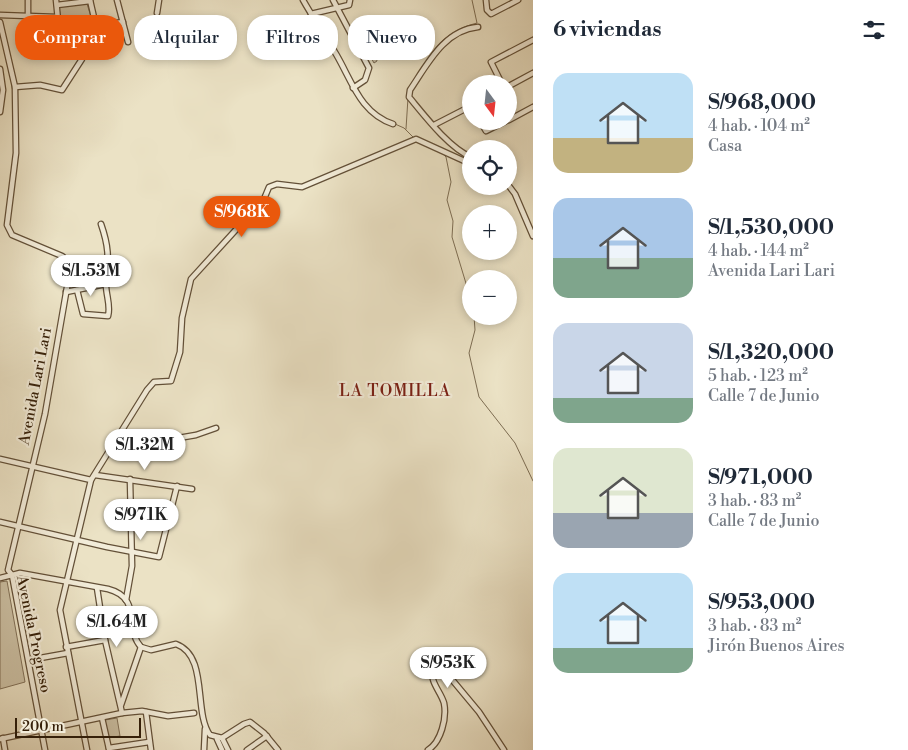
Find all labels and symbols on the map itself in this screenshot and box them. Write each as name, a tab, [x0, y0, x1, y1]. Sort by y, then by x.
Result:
north arrow	[462, 75, 518, 130]
pin: S/968K	[201, 196, 283, 238]
pin: S/1.53M	[45, 254, 137, 297]
street label: Avenida Lari Lari	[15, 326, 56, 447]
district label: LA TOMILLA	[339, 381, 451, 401]
pin: S/1.32M	[99, 428, 191, 471]
pin: S/971K	[100, 498, 182, 541]
street label: Avenida Progreso	[12, 573, 55, 695]
pin: S/1.64M	[71, 606, 163, 648]
pin: S/953K	[407, 646, 489, 689]
scale bar	[15, 715, 141, 738]

